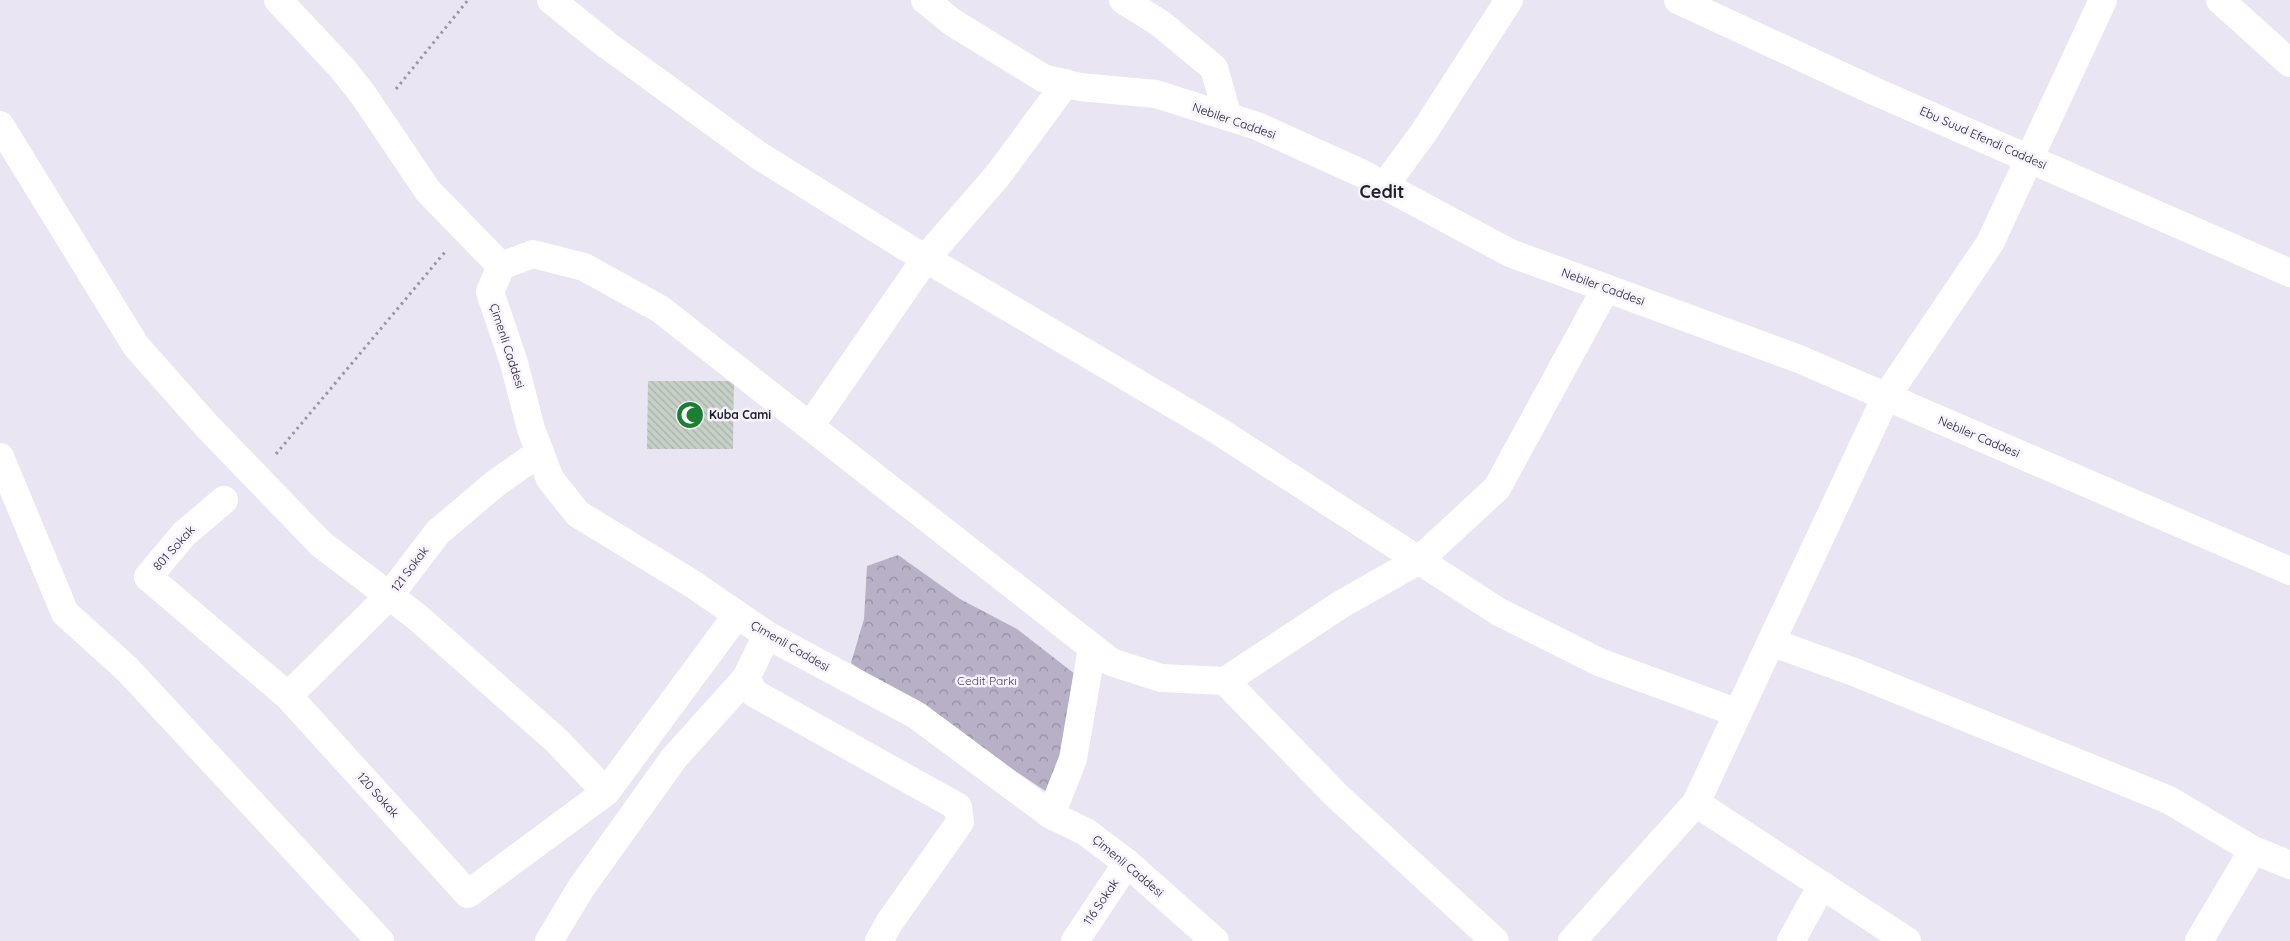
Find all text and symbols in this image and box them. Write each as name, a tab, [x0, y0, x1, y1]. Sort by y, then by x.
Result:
street label: Nebiler Caddesi	[1190, 99, 1278, 142]
street label: Ebu Suud Efendi Caddesi	[1917, 103, 2049, 172]
district label: Cedit	[1360, 180, 1404, 203]
street label: Nebiler Caddesi	[1560, 265, 1647, 309]
street label: Çimenli Caddesi	[487, 302, 528, 390]
mosque icon: Kuba Cami	[675, 400, 705, 430]
place label: Kuba Cami	[709, 407, 771, 422]
street label: Nebiler Caddesi	[1936, 413, 2022, 461]
street label: 801 Sokak	[150, 522, 198, 573]
street label: 121 Sokak	[388, 543, 432, 594]
street label: Çimenli Caddesi	[748, 617, 832, 674]
park label: Cedit Parkı	[957, 673, 1017, 688]
street label: 120 Sokak	[354, 769, 403, 820]
street label: Çimenli Caddesi	[1090, 831, 1167, 900]
street label: 116 Sokak	[1080, 876, 1122, 928]

